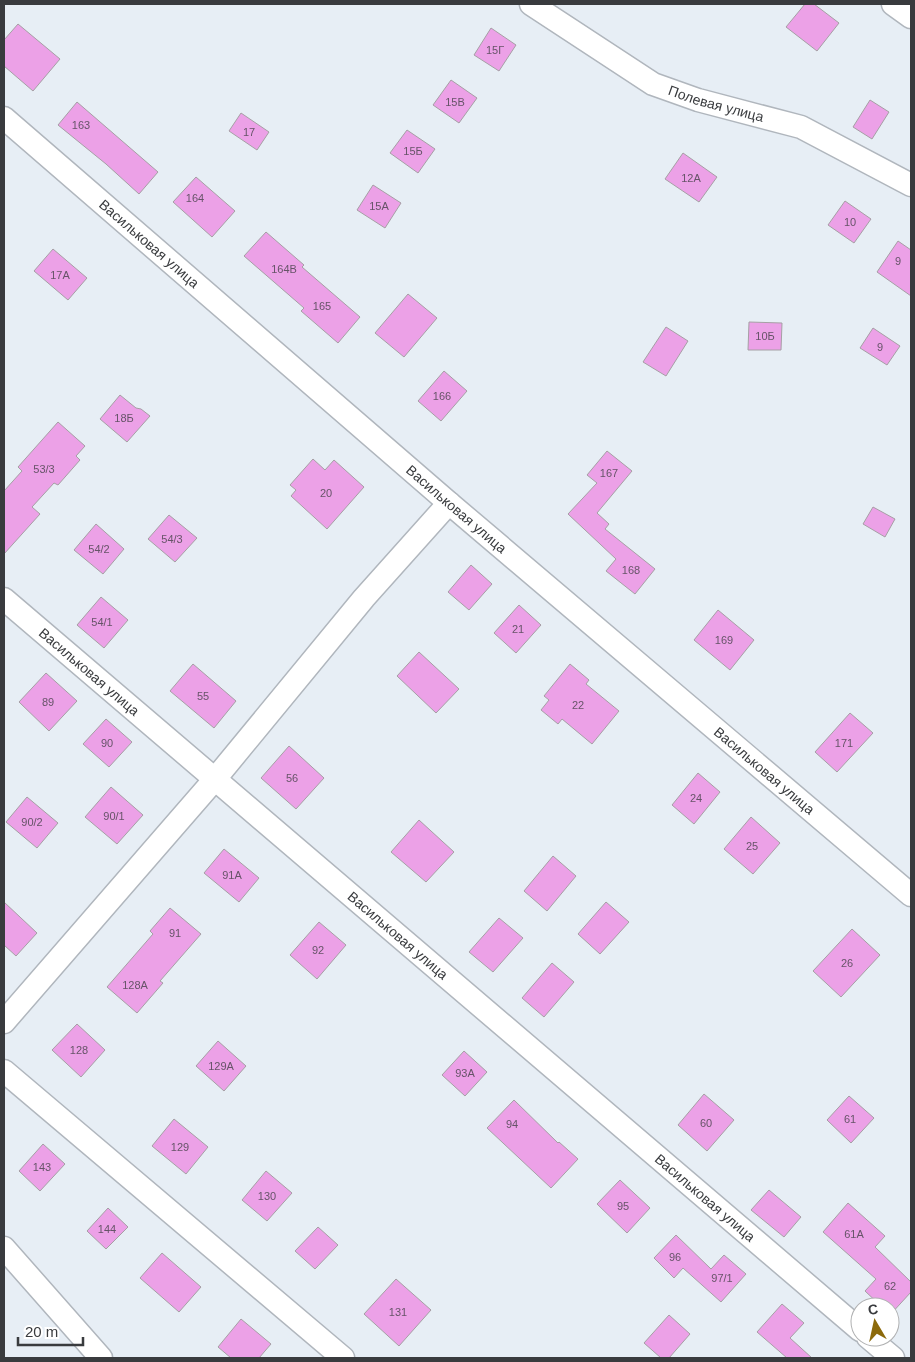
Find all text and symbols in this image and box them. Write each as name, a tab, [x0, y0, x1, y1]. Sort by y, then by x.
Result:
house number: 15Г	[486, 44, 504, 56]
street label: Полевая улица	[666, 82, 766, 125]
house number: 15В	[445, 96, 465, 108]
house number: 163	[72, 119, 90, 131]
house number: 17	[243, 126, 255, 138]
house number: 15Б	[403, 145, 423, 157]
house number: 12А	[681, 172, 701, 184]
house number: 164	[186, 192, 204, 204]
street label: Васильковая улица	[96, 196, 202, 291]
house number: 15А	[369, 200, 389, 212]
house number: 10	[844, 216, 856, 228]
house number: 9	[895, 255, 901, 267]
house number: 164В	[271, 263, 297, 275]
house number: 17А	[50, 269, 70, 281]
house number: 165	[313, 300, 331, 312]
house number: 10Б	[755, 330, 775, 342]
house number: 9	[877, 341, 883, 353]
house number: 166	[433, 390, 451, 402]
house number: 18Б	[114, 412, 134, 424]
street label: Васильковая улица	[403, 462, 510, 556]
house number: 53/3	[33, 463, 55, 475]
house number: 167	[600, 467, 618, 479]
house number: 20	[320, 487, 332, 499]
house number: 54/3	[161, 533, 183, 545]
house number: 54/2	[88, 543, 110, 555]
house number: 168	[622, 564, 640, 576]
house number: 54/1	[91, 616, 113, 628]
house number: 21	[512, 623, 524, 635]
street label: Васильковая улица	[36, 625, 143, 719]
house number: 169	[715, 634, 733, 646]
house number: 55	[197, 690, 209, 702]
house number: 89	[42, 696, 54, 708]
house number: 22	[572, 699, 584, 711]
street label: Васильковая улица	[711, 724, 818, 818]
house number: 90	[101, 737, 113, 749]
house number: 171	[835, 737, 853, 749]
house number: 56	[286, 772, 298, 784]
house number: 24	[690, 792, 702, 804]
house number: 90/1	[103, 810, 125, 822]
house number: 90/2	[21, 816, 43, 828]
house number: 25	[746, 840, 758, 852]
house number: 91А	[222, 869, 242, 881]
street label: Васильковая улица	[345, 888, 451, 983]
house number: 91	[169, 927, 181, 939]
house number: 92	[312, 944, 324, 956]
house number: 26	[841, 957, 853, 969]
house number: 128А	[122, 979, 149, 991]
house number: 128	[70, 1044, 88, 1056]
house number: 129А	[208, 1060, 235, 1072]
house number: 93А	[455, 1067, 475, 1079]
house number: 61	[844, 1113, 856, 1125]
house number: 60	[700, 1117, 712, 1129]
house number: 94	[506, 1118, 518, 1130]
house number: 129	[171, 1141, 189, 1153]
street label: Васильковая улица	[652, 1151, 759, 1245]
house number: 143	[33, 1161, 51, 1173]
house number: 130	[258, 1190, 276, 1202]
house number: 95	[617, 1200, 629, 1212]
house number: 144	[98, 1223, 116, 1235]
house number: 61А	[844, 1228, 864, 1240]
house number: 96	[669, 1251, 681, 1263]
house number: 97/1	[711, 1272, 733, 1284]
house number: 62	[884, 1280, 896, 1292]
north arrow	[850, 1297, 900, 1347]
text: С	[867, 1300, 879, 1318]
house number: 131	[389, 1306, 407, 1318]
scale bar	[18, 1314, 82, 1346]
text: 20 m	[25, 1323, 58, 1340]

